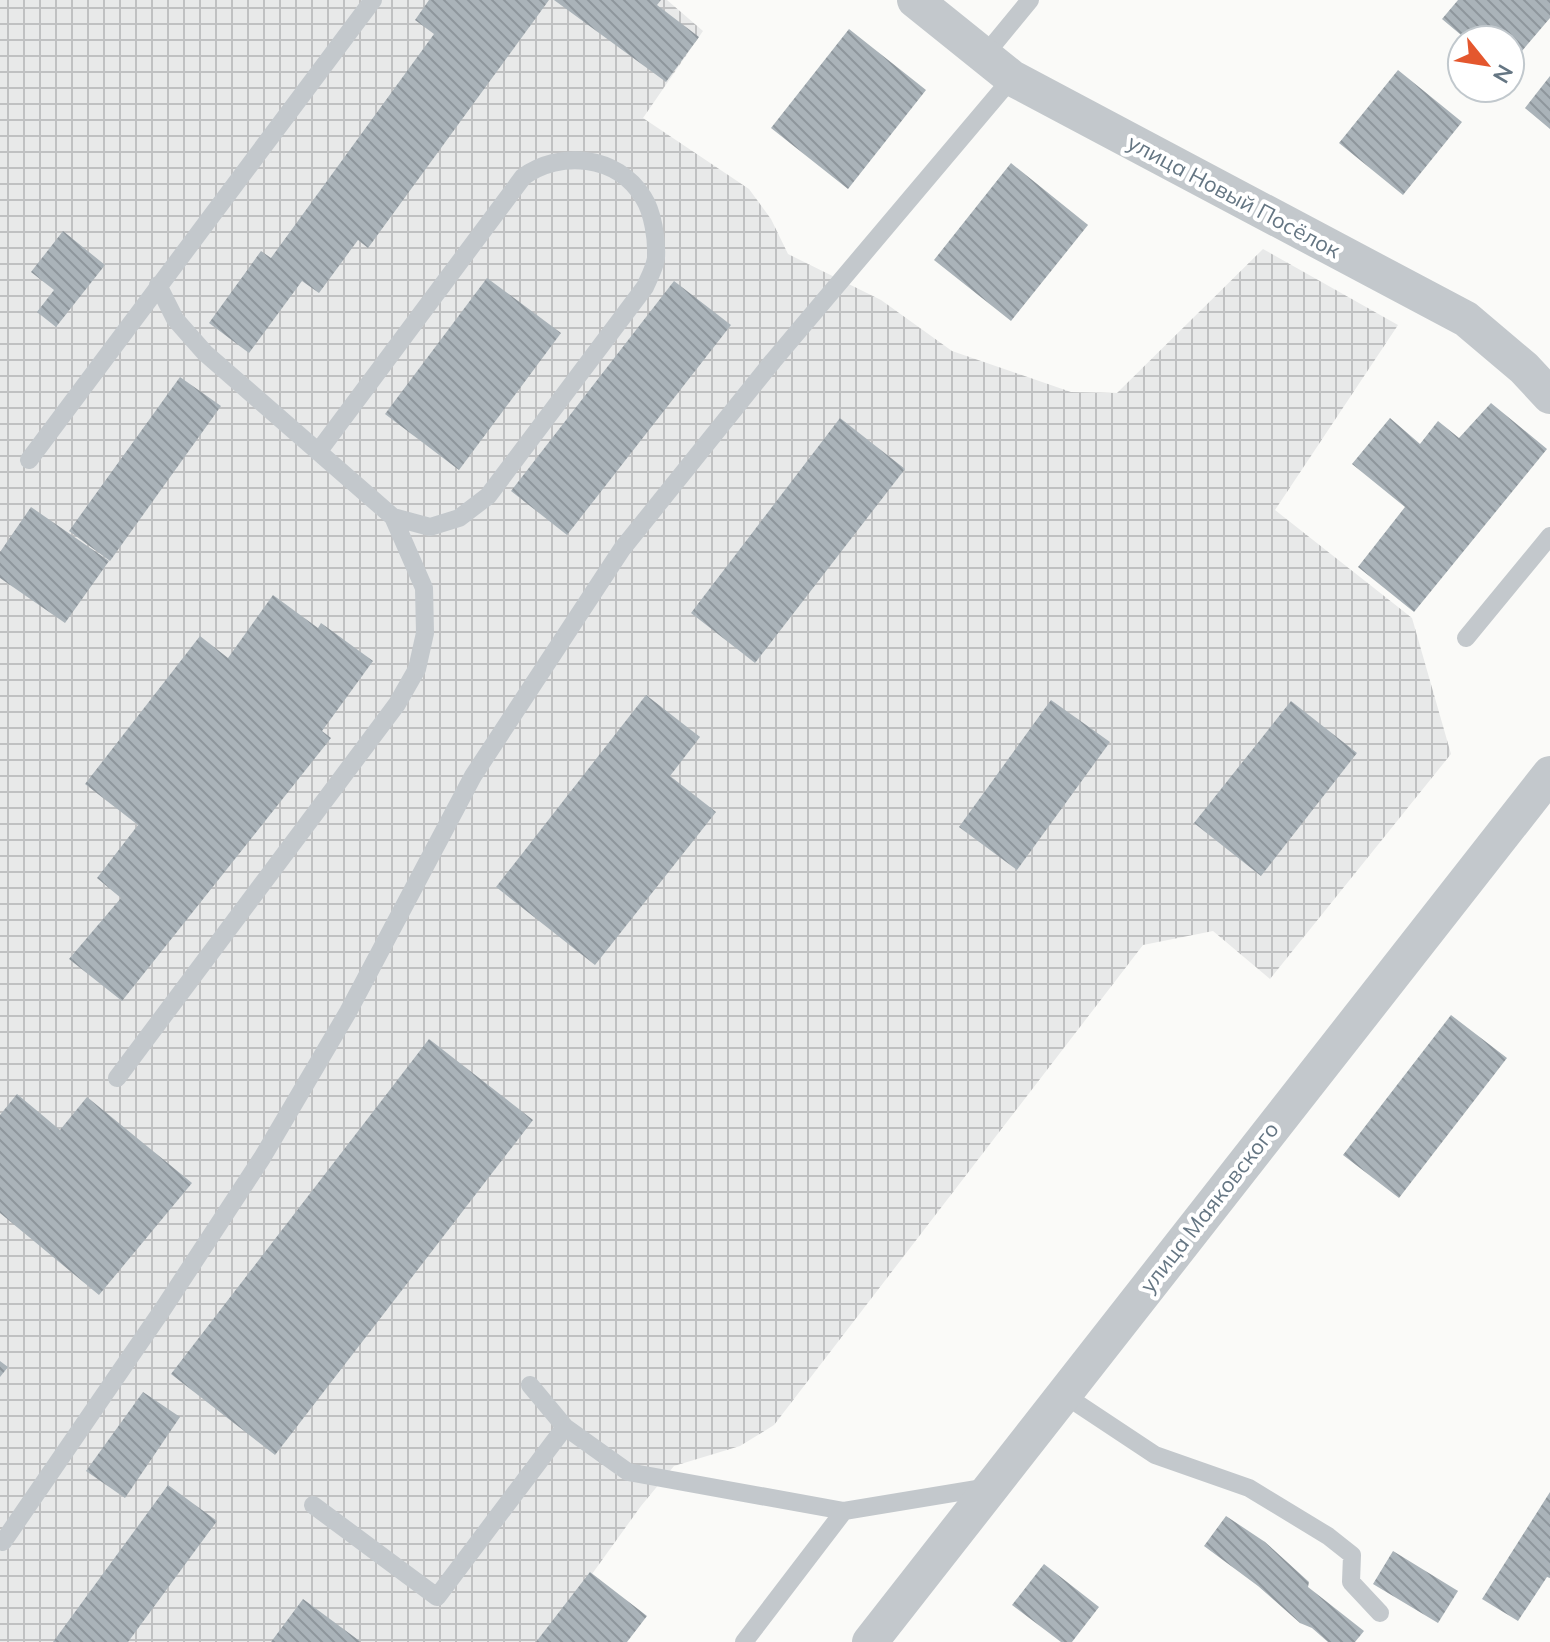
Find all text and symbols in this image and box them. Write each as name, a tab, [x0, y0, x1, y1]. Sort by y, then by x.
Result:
north arrow	[1446, 24, 1526, 104]
text: N	[1487, 60, 1520, 88]
street label: улица Новый Посёлок	[1123, 128, 1346, 264]
street label: улица Маяковского	[1134, 1116, 1284, 1298]

